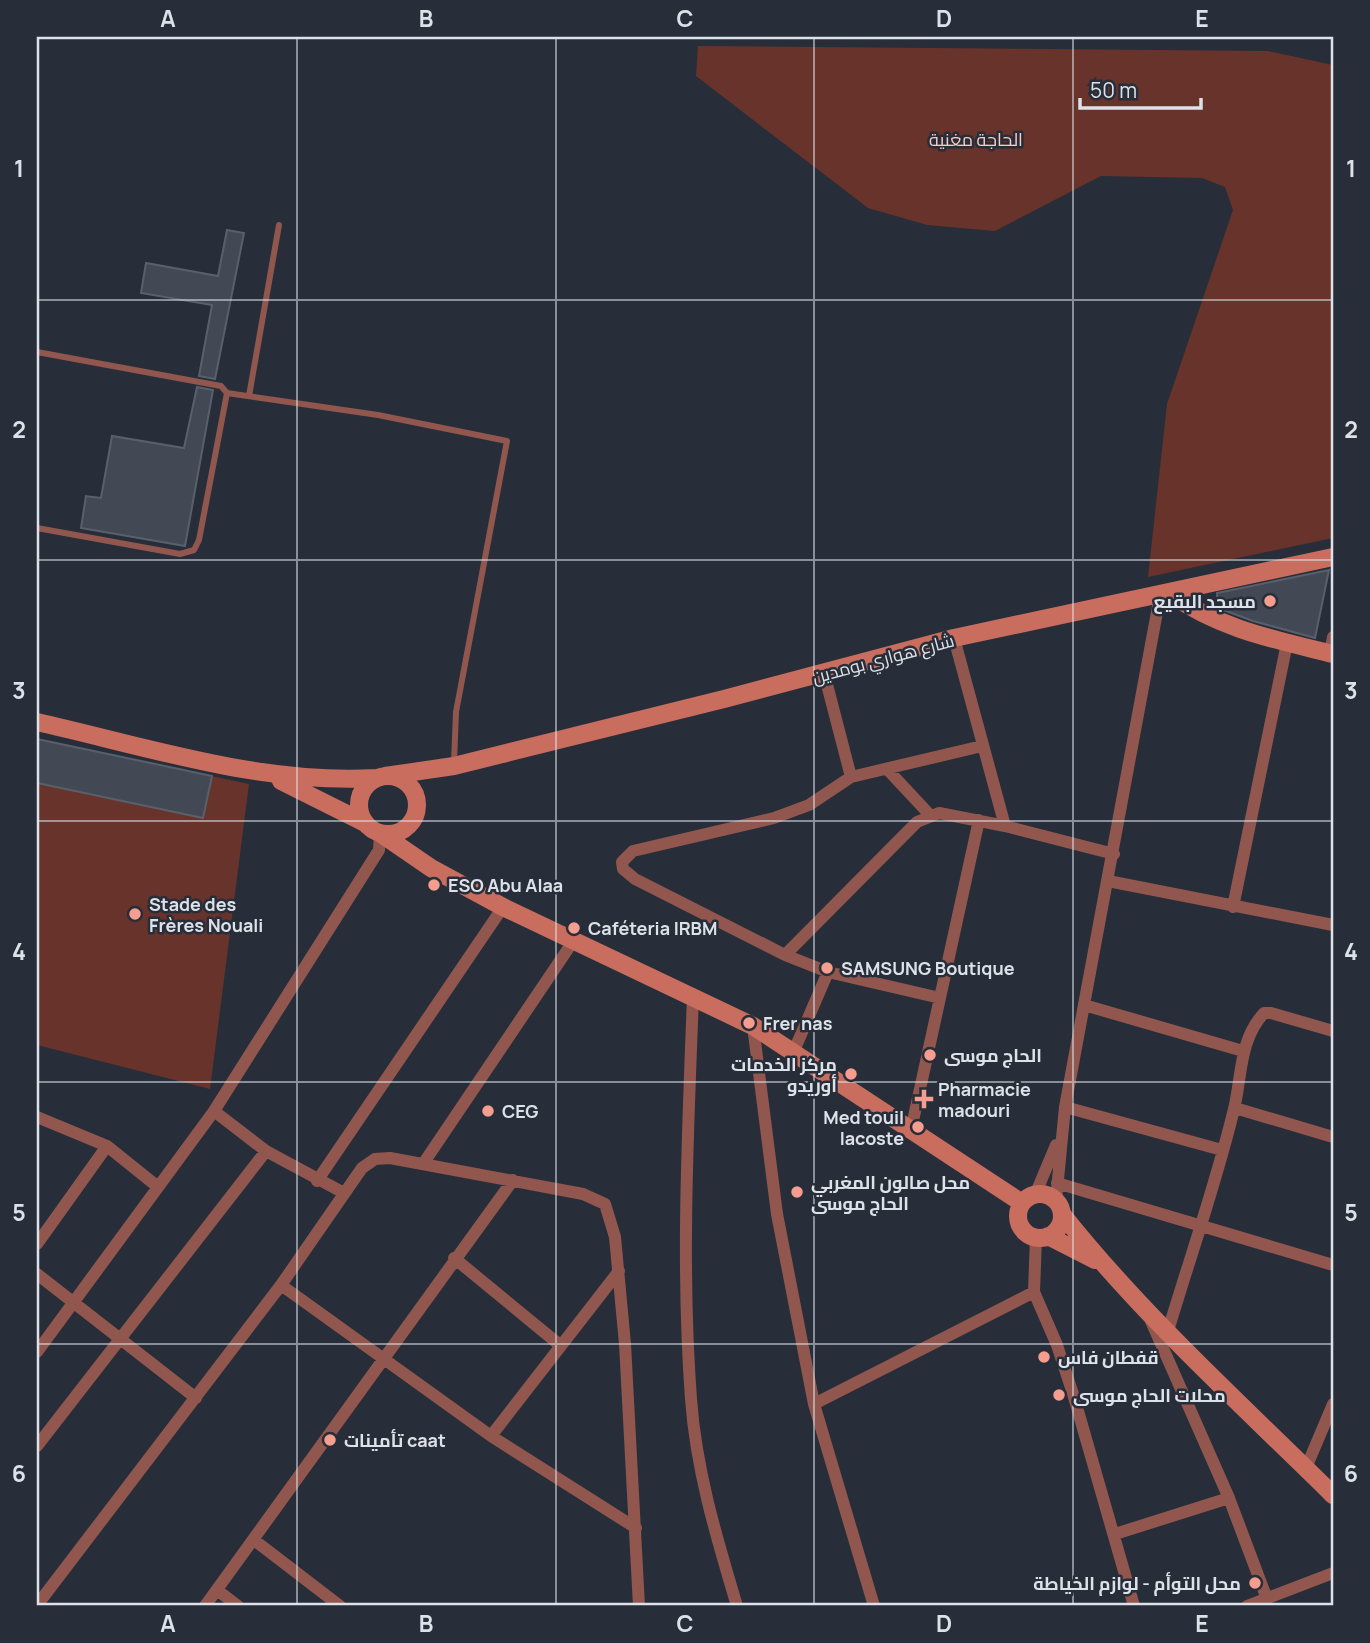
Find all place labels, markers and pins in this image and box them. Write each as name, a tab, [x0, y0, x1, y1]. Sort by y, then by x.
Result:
place label: مسجد البقيع	[1153, 589, 1256, 614]
marker: مسجد البقيع	[1262, 593, 1278, 609]
place label: ESO Abu Alaa	[448, 873, 563, 897]
marker: ESO Abu Alaa	[426, 877, 442, 893]
place label: Stade des Frères Nouali	[149, 892, 263, 937]
marker: Stade des Frères Nouali	[127, 906, 143, 922]
place label: Caféteria IRBM	[588, 916, 717, 940]
marker: Caféteria IRBM	[566, 920, 582, 936]
place label: SAMSUNG Boutique	[841, 956, 1015, 980]
marker: SAMSUNG Boutique	[819, 960, 835, 976]
place label: Frer nas	[763, 1011, 833, 1035]
marker: Frer nas	[741, 1015, 757, 1031]
place label: الحاج موسى	[944, 1043, 1042, 1068]
marker: الحاج موسى	[922, 1047, 938, 1063]
place label: مركز الخدمات أوريدو	[731, 1052, 837, 1097]
marker: مركز الخدمات أوريدو	[843, 1066, 859, 1082]
place label: Pharmacie madouri	[938, 1077, 1031, 1122]
marker: Pharmacie madouri	[916, 1091, 932, 1107]
place label: CEG	[502, 1099, 538, 1123]
marker: CEG	[480, 1103, 496, 1119]
place label: Med touil lacoste	[823, 1105, 904, 1150]
marker: Med touil lacoste	[910, 1119, 926, 1135]
place label: محل صالون المغربي الحاج موسى	[811, 1170, 970, 1216]
marker: محل صالون المغربي الحاج موسى	[789, 1184, 805, 1200]
place label: قفطان فاس	[1058, 1345, 1159, 1369]
marker: قفطان فاس	[1036, 1349, 1052, 1365]
place label: محلات الحاج موسى	[1073, 1383, 1226, 1408]
marker: محلات الحاج موسى	[1051, 1387, 1067, 1403]
place label: تأمينات caat	[344, 1428, 446, 1452]
marker: تأمينات caat	[322, 1432, 338, 1448]
place label: محل التوأم - لوازم الخياطة	[1033, 1571, 1241, 1596]
marker: محل التوأم - لوازم الخياطة	[1247, 1575, 1263, 1591]

